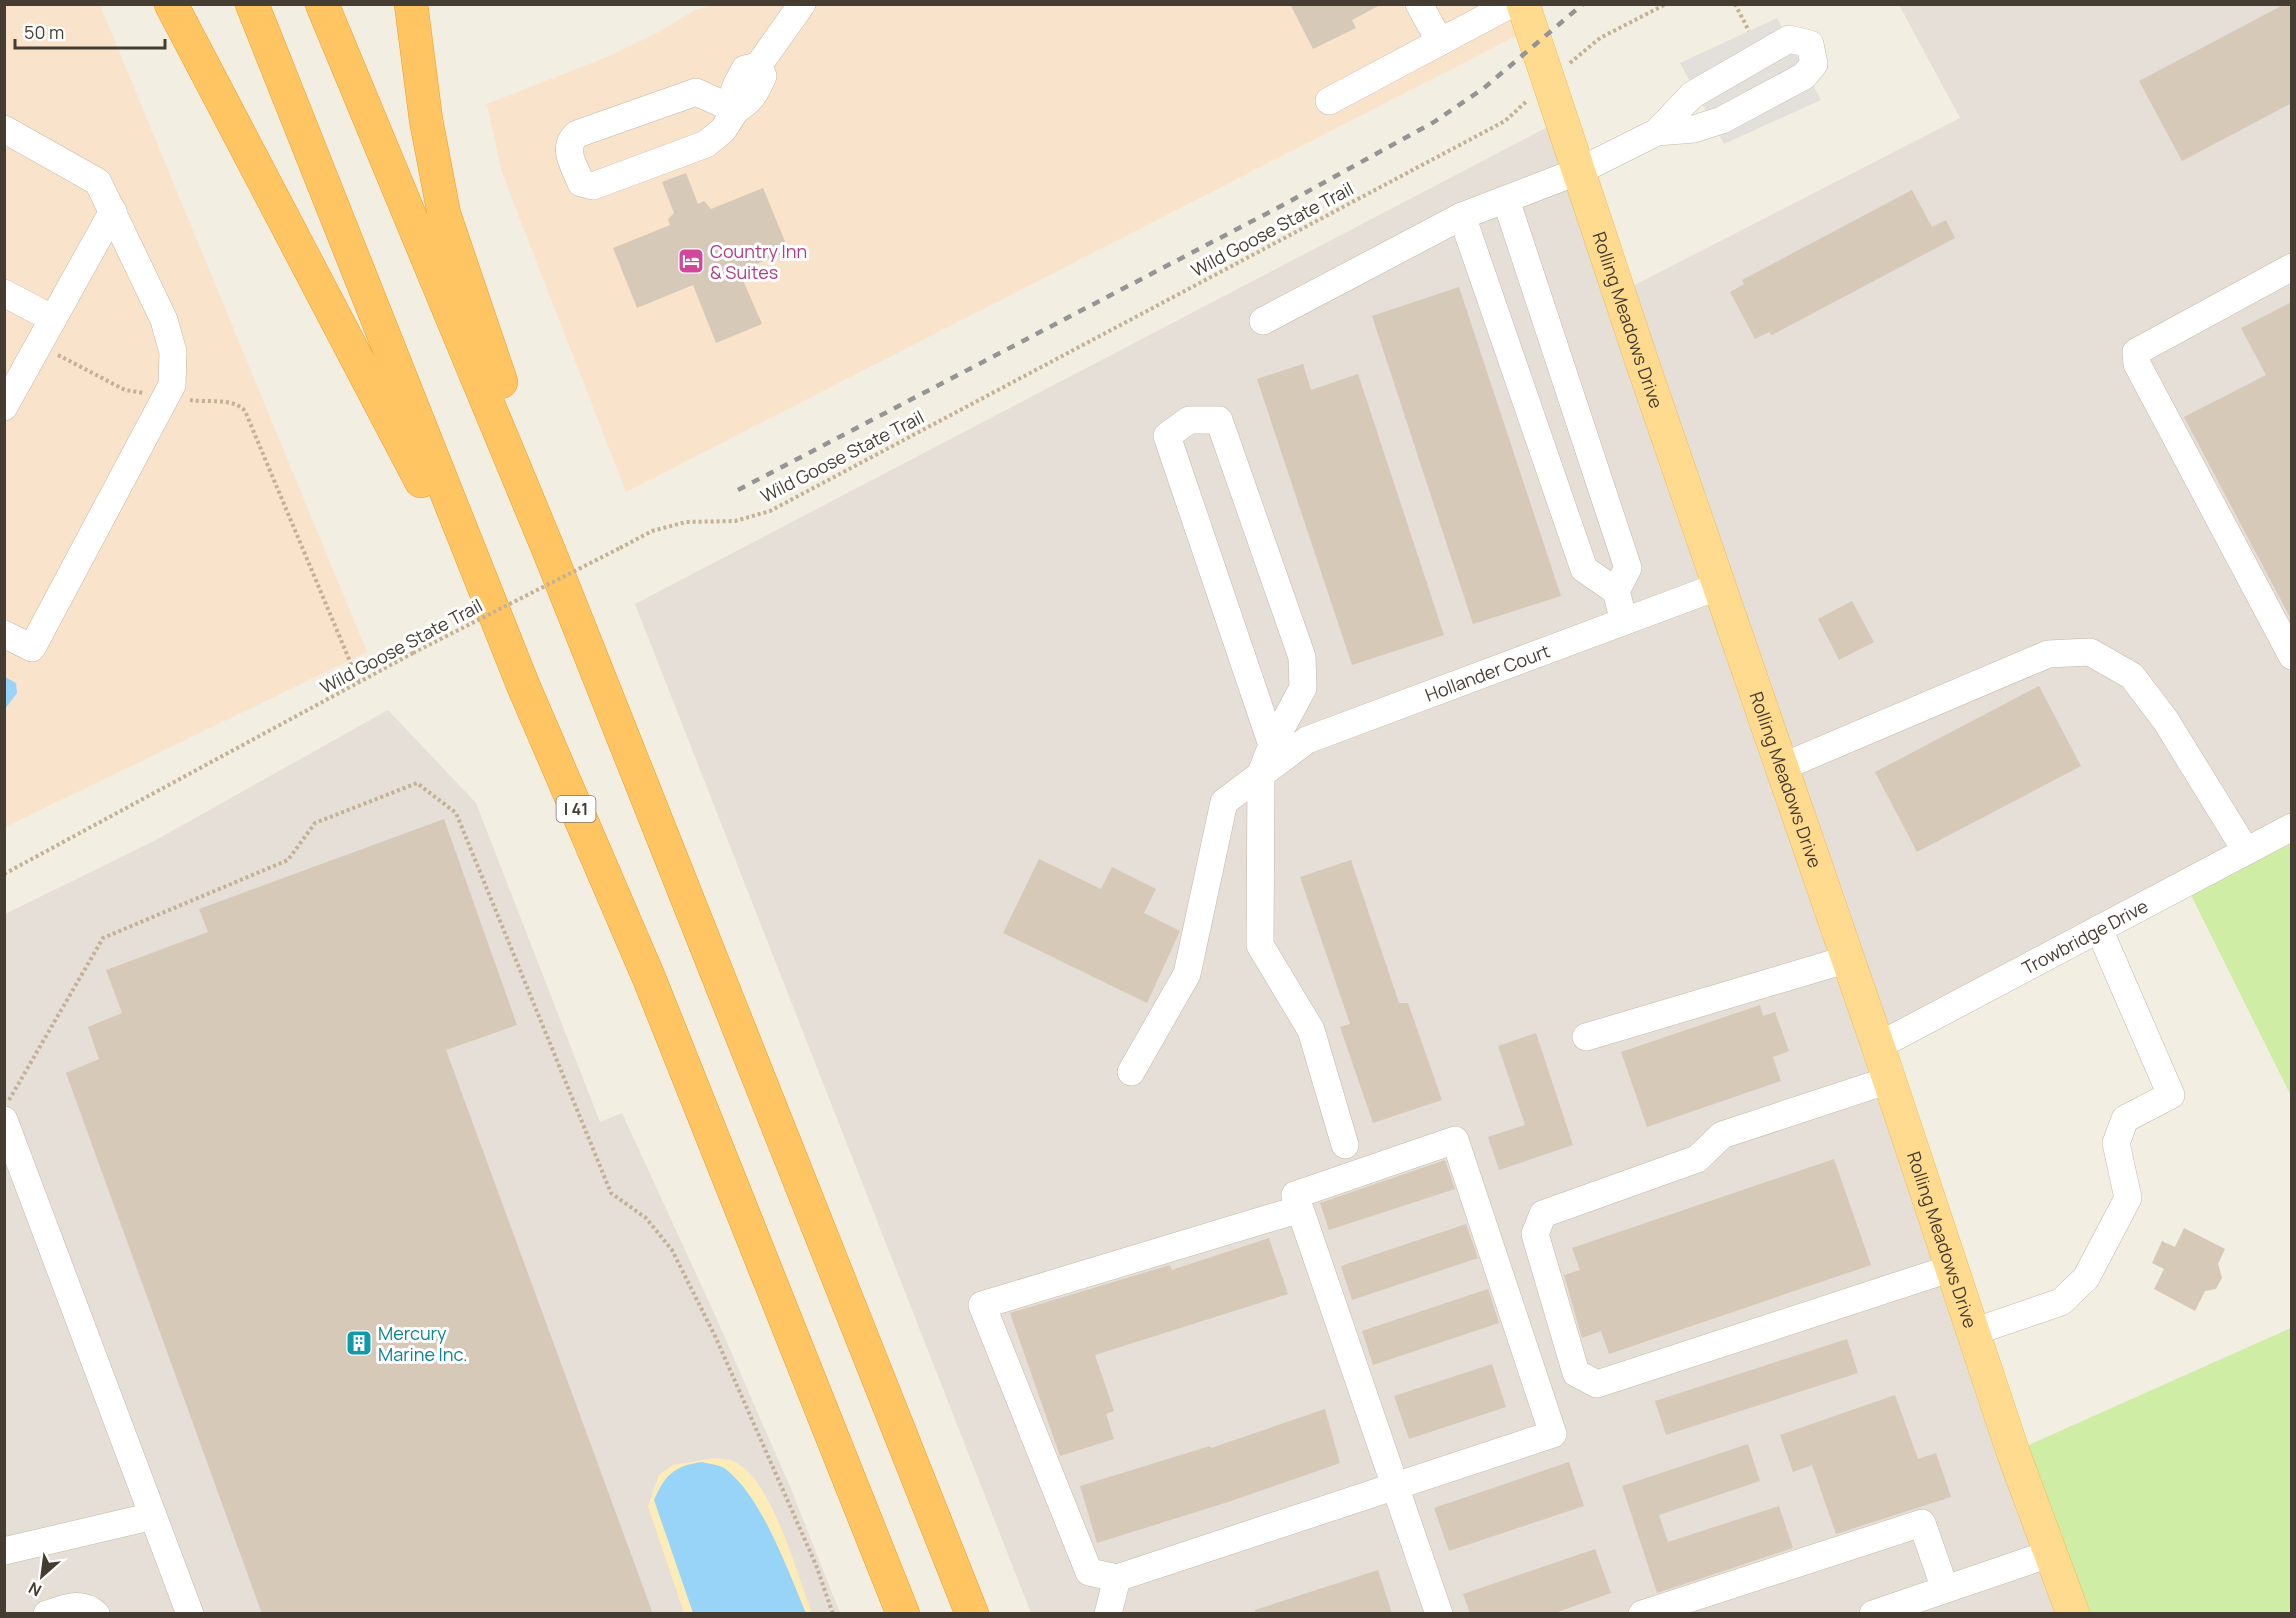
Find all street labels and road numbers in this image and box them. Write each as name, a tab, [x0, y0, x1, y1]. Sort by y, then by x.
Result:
street label: Wild Goose State Trail	[1187, 176, 1357, 282]
street label: Rolling Meadows Drive	[1588, 229, 1669, 411]
street label: Wild Goose State Trail	[756, 404, 928, 508]
street label: Wild Goose State Trail	[316, 593, 486, 699]
street label: Hollander Court	[1422, 638, 1553, 707]
street label: Rolling Meadows Drive	[1745, 688, 1828, 871]
road number: I 41	[556, 796, 596, 822]
street label: Trowbridge Drive	[2018, 893, 2152, 980]
street label: Rolling Meadows Drive	[1902, 1148, 1983, 1331]

